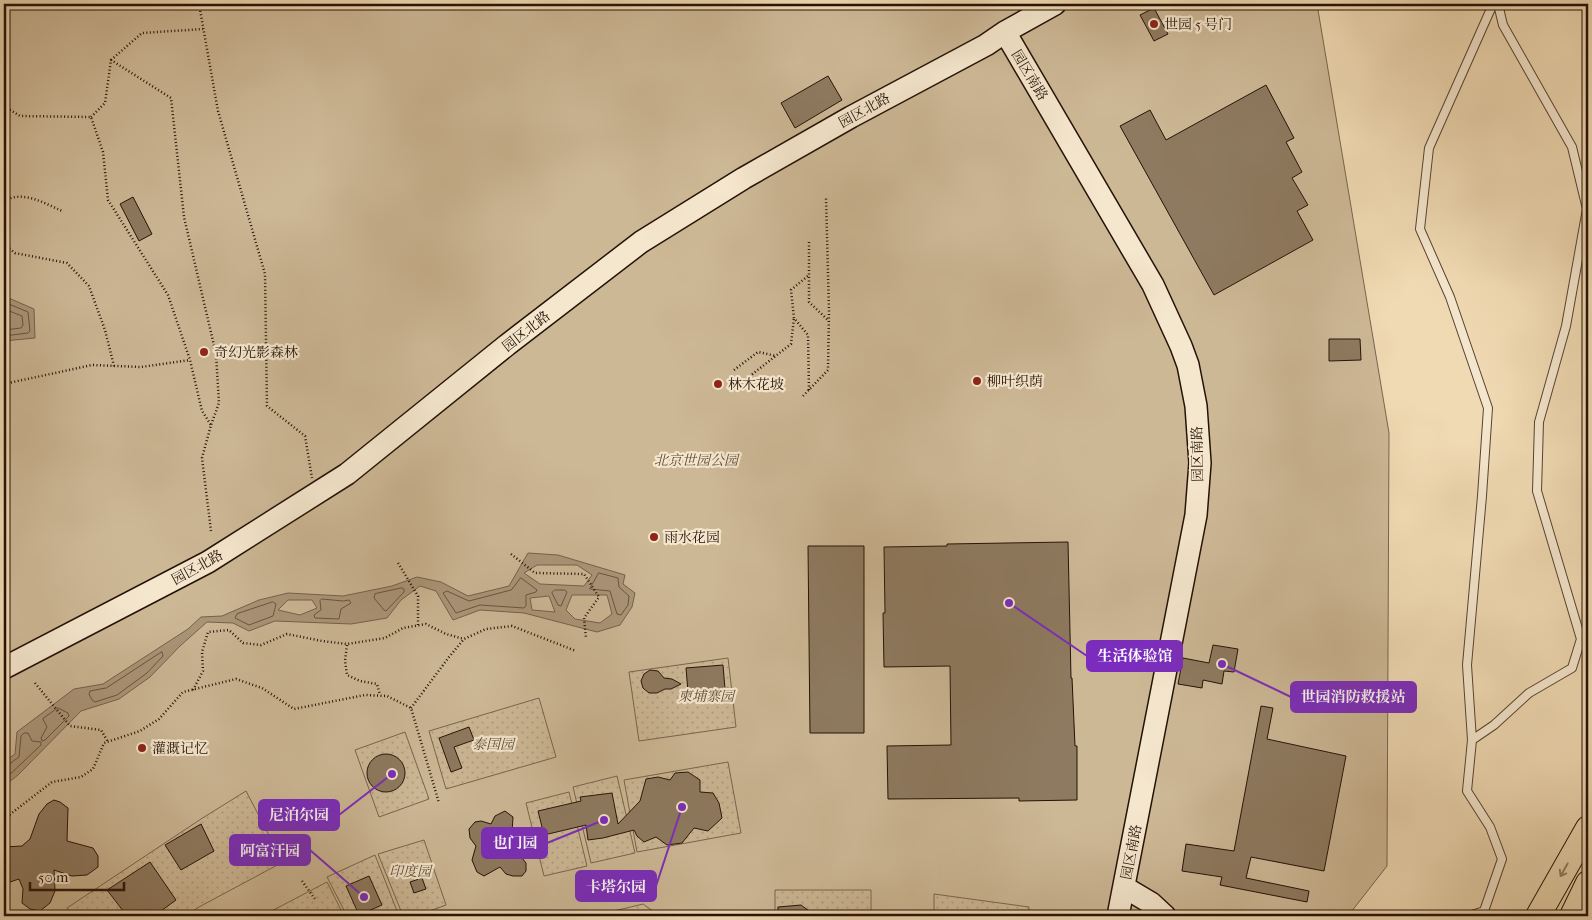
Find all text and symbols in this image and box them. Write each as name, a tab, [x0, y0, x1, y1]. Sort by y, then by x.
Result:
place label: 世园 5 号门	[1164, 16, 1232, 33]
marker: 世园 5 号门	[1148, 18, 1160, 30]
street label: 园区南路	[1008, 47, 1051, 104]
street label: 园区北路	[836, 89, 893, 131]
street label: 园区北路	[499, 307, 554, 355]
place label: 奇幻光影森林	[214, 344, 298, 361]
marker: 奇幻光影森林	[198, 346, 210, 358]
place label: 柳叶织荫	[987, 373, 1043, 390]
marker: 柳叶织荫	[971, 375, 983, 387]
place label: 林木花坡	[728, 376, 784, 393]
marker: 林木花坡	[712, 378, 724, 390]
street label: 园区南路	[1189, 426, 1206, 482]
park label: 北京世园公园	[654, 452, 740, 469]
place label: 雨水花园	[664, 529, 720, 546]
marker: 雨水花园	[648, 531, 660, 543]
street label: 园区北路	[169, 546, 226, 588]
callout: 生活体验馆	[1087, 641, 1182, 671]
text: 生活体验馆	[1097, 647, 1173, 665]
callout: 世园消防救援站	[1291, 682, 1416, 712]
park label: 柬埔寨园	[678, 688, 736, 705]
text: 世园消防救援站	[1300, 688, 1406, 706]
park label: 泰国园	[472, 736, 516, 753]
place label: 灌溉记忆	[152, 740, 208, 757]
marker: 灌溉记忆	[136, 742, 148, 754]
callout: 尼泊尔园	[259, 800, 339, 830]
text: 尼泊尔园	[269, 806, 329, 824]
street label: 园区南路	[1118, 823, 1145, 881]
callout: 也门园	[482, 828, 547, 858]
text: 也门园	[492, 834, 538, 852]
callout: 阿富汗园	[230, 835, 310, 865]
text: 阿富汗园	[240, 842, 300, 860]
scale bar	[30, 860, 124, 892]
park label: 印度园	[389, 863, 433, 880]
one-way arrow	[1559, 863, 1569, 877]
text: 50 m	[38, 868, 69, 886]
callout: 卡塔尔园	[576, 871, 656, 901]
text: 卡塔尔园	[586, 878, 646, 896]

